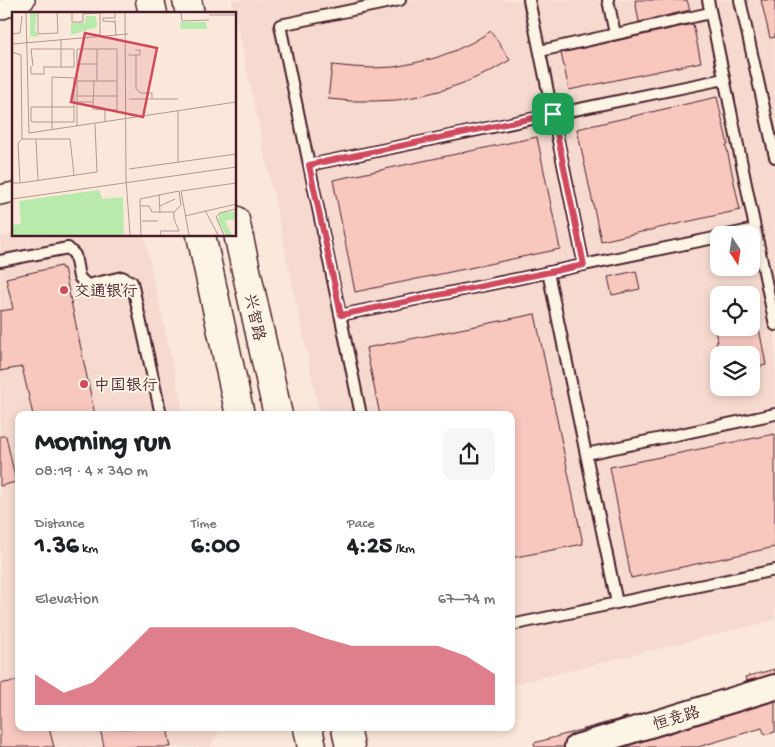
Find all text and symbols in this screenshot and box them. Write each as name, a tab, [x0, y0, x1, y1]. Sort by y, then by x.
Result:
inset map	[12, 12, 236, 236]
pin	[532, 93, 574, 135]
icon: arrive	[539, 100, 567, 128]
north arrow	[710, 226, 760, 276]
map controls	[710, 226, 760, 396]
place label: 交通银行	[74, 283, 138, 303]
marker: 交通银行	[58, 284, 70, 296]
button: locate	[710, 286, 760, 336]
street label: 兴智路	[238, 292, 269, 343]
button: layers	[710, 346, 760, 396]
place label: 中国银行	[94, 376, 158, 397]
marker: 中国银行	[78, 378, 90, 390]
text: Morning run	[35, 427, 170, 460]
button: share	[443, 428, 495, 480]
text: 08:19 · 4 × 340 m	[35, 463, 148, 482]
text: Distance	[35, 516, 84, 533]
text: Time	[191, 516, 217, 533]
text: Pace	[347, 516, 374, 533]
text: 1.36	[35, 533, 79, 562]
text: 6:00	[191, 533, 240, 562]
text: 4:25	[347, 533, 392, 562]
text: km	[79, 541, 98, 558]
text: /km	[392, 541, 415, 558]
text: Elevation	[35, 591, 99, 610]
text: 67–74 m	[438, 591, 495, 610]
street label: 恒竞路	[651, 702, 703, 736]

